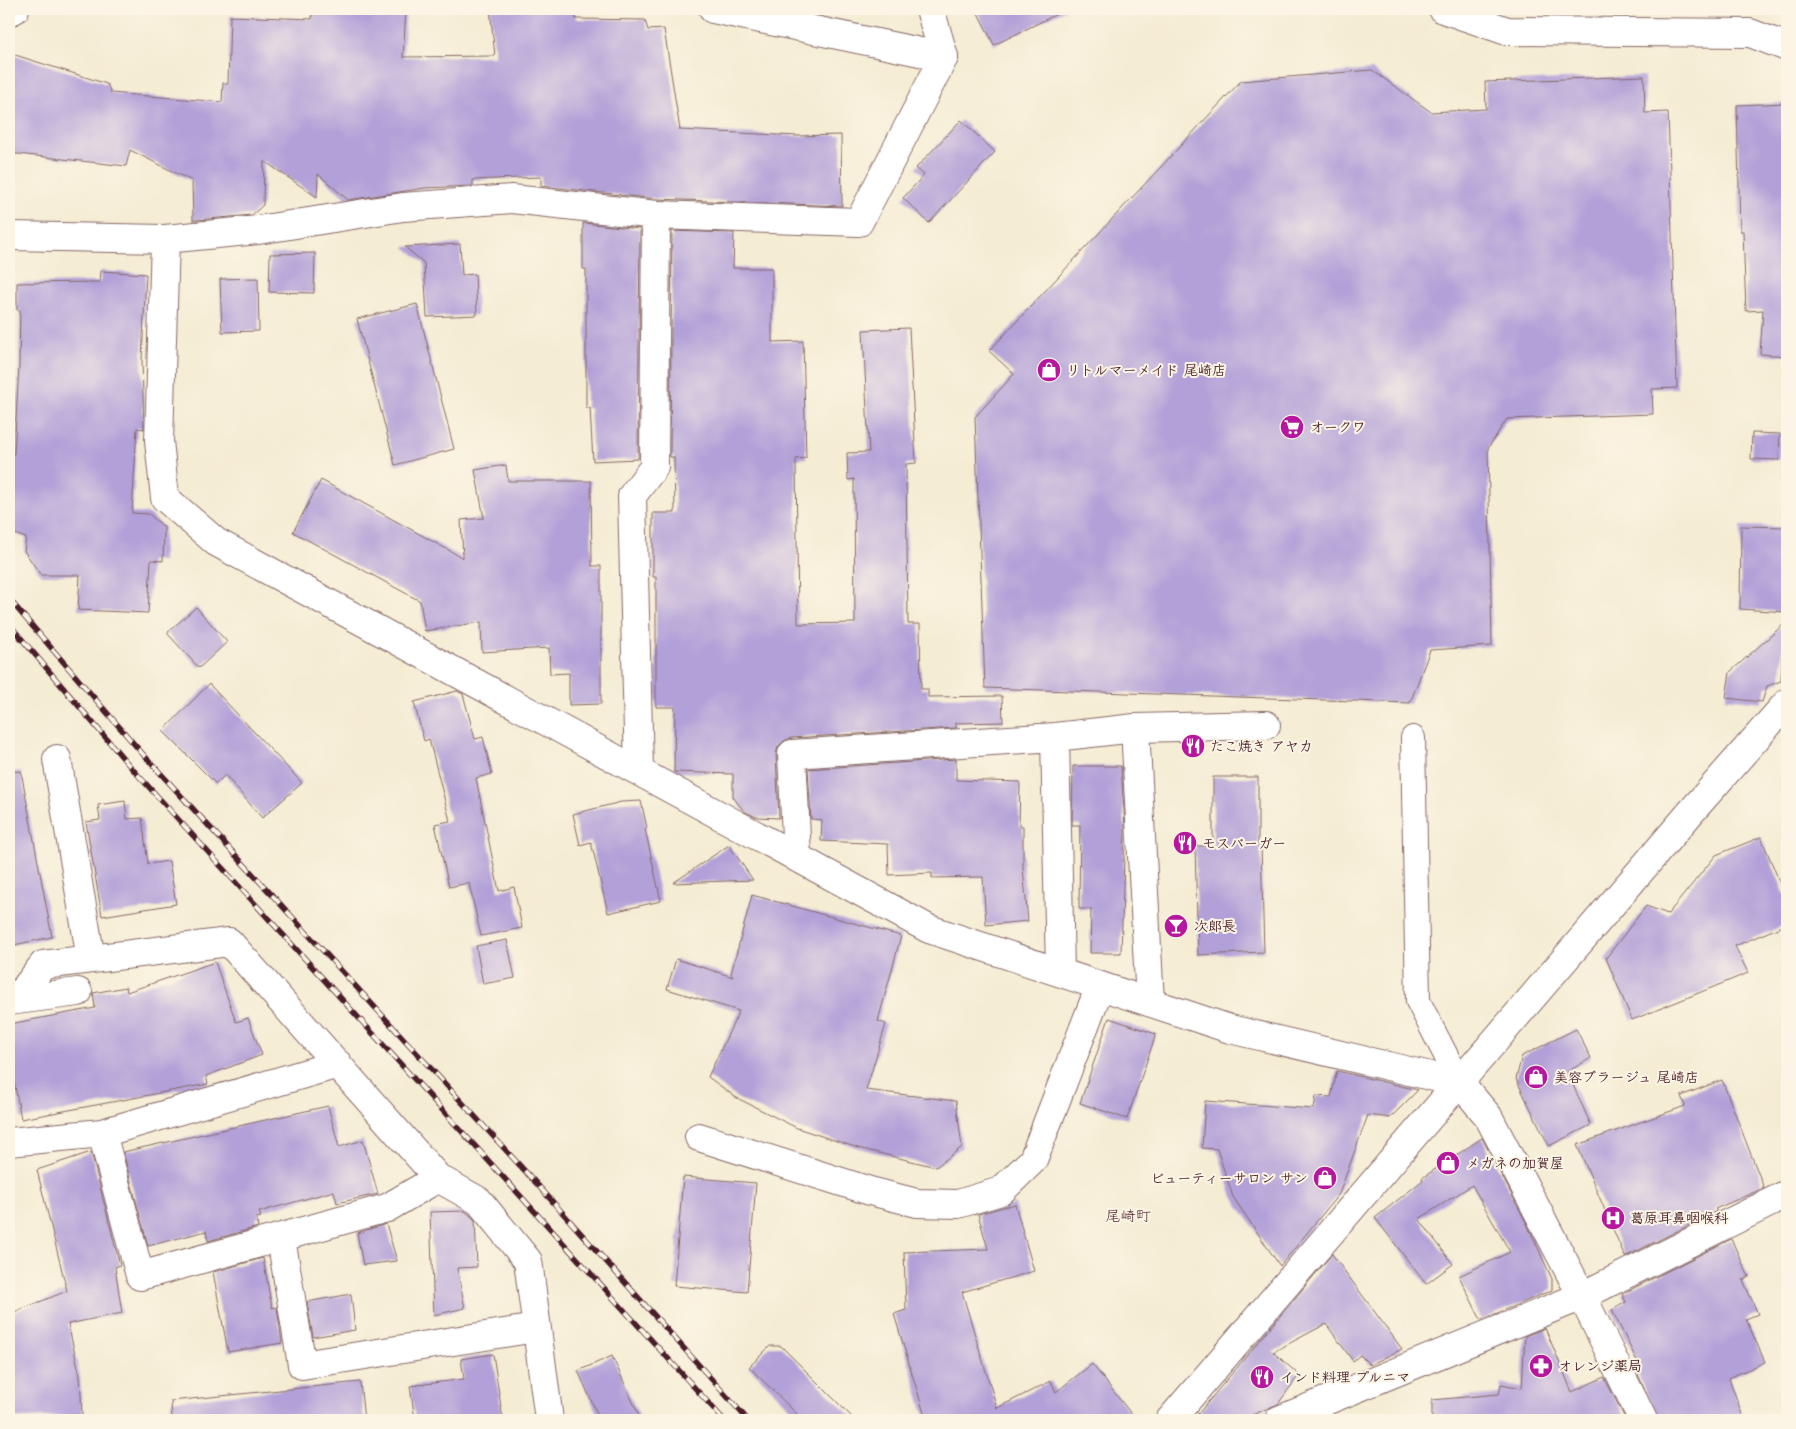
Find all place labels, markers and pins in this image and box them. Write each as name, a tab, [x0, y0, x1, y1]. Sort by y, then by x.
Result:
shop icon: リトルマーメイド 尾崎店	[1036, 357, 1062, 383]
place label: リトルマーメイド 尾崎店	[1066, 360, 1226, 379]
supermarket icon: オークワ	[1279, 414, 1305, 440]
place label: オークワ	[1310, 417, 1366, 436]
restaurant icon: たこ焼き アヤカ	[1180, 733, 1206, 759]
place label: たこ焼き アヤカ	[1210, 736, 1313, 755]
restaurant icon: モスバーガー	[1172, 830, 1198, 856]
place label: モスバーガー	[1202, 833, 1286, 852]
bar icon: 次郎長	[1163, 913, 1189, 939]
place label: 次郎長	[1194, 916, 1236, 935]
shop icon: 美容ブラージュ 尾崎店	[1523, 1064, 1549, 1090]
place label: 美容ブラージュ 尾崎店	[1554, 1067, 1699, 1086]
shop icon: メガネの加賀屋	[1435, 1150, 1461, 1176]
place label: メガネの加賀屋	[1466, 1153, 1564, 1172]
shop icon: ビューティーサロン サン	[1312, 1165, 1338, 1191]
place label: ビューティーサロン サン	[1150, 1168, 1308, 1187]
hospital icon: 葛原耳鼻咽喉科	[1600, 1205, 1626, 1231]
place label: 葛原耳鼻咽喉科	[1630, 1208, 1729, 1227]
pharmacy icon: オレンジ薬局	[1528, 1353, 1554, 1379]
place label: オレンジ薬局	[1558, 1356, 1642, 1375]
restaurant icon: インド料理 プルニマ	[1249, 1364, 1275, 1390]
place label: インド料理 プルニマ	[1280, 1367, 1410, 1386]

